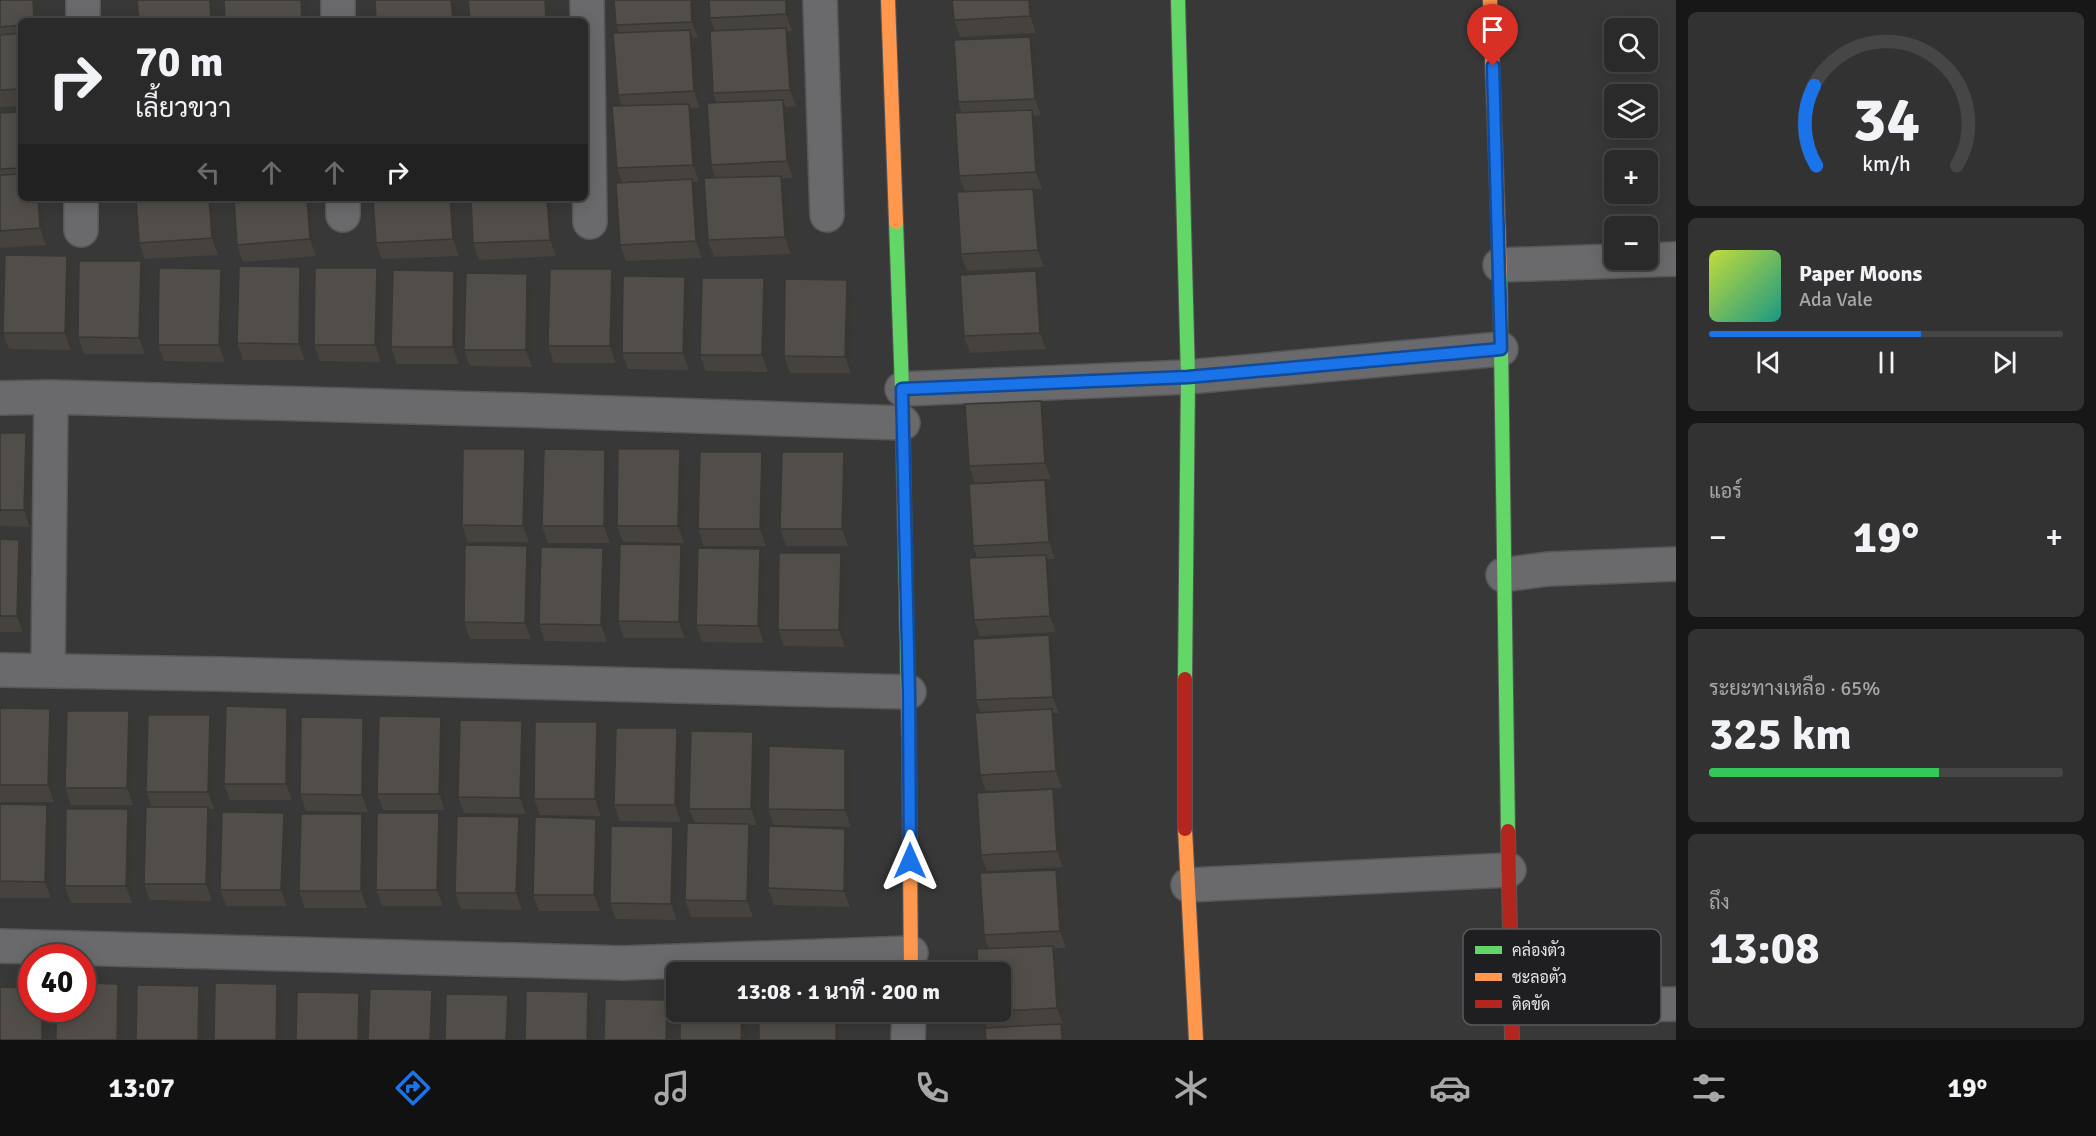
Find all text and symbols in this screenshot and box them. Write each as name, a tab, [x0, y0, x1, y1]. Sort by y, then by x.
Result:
pin	[1467, 4, 1518, 66]
icon: arrive	[1476, 13, 1509, 46]
map controls	[1604, 18, 1658, 270]
button: search	[1604, 18, 1658, 72]
text: 70 m	[135, 37, 224, 88]
icon: right	[36, 42, 114, 120]
text: 34	[1852, 81, 1920, 158]
button: layers	[1604, 84, 1658, 138]
text: เลี้ยวขวา	[135, 92, 231, 125]
button: +	[1604, 150, 1658, 204]
text: km/h	[1862, 151, 1910, 177]
icon: left	[192, 156, 225, 189]
icon: ahead	[255, 156, 288, 189]
icon: ahead	[318, 156, 351, 189]
icon: right	[381, 156, 414, 189]
button: −	[1604, 216, 1658, 270]
text: Paper Moons	[1799, 260, 1922, 287]
text: Ada Vale	[1799, 287, 1873, 312]
icon: previous	[1752, 346, 1785, 379]
icon: pause	[1870, 346, 1903, 379]
icon: next	[1988, 346, 2021, 379]
text: แอร์	[1709, 479, 1742, 504]
text: 19°	[1853, 510, 1919, 565]
text: −	[1709, 517, 1727, 558]
text: +	[2045, 517, 2063, 558]
text: ระยะทางเหลือ · 65%	[1709, 676, 1880, 701]
text: 325 km	[1709, 707, 1852, 762]
position arrow	[878, 829, 942, 893]
text: ถึง	[1709, 890, 1730, 915]
text: 13:08	[1709, 921, 1819, 976]
legend	[1463, 929, 1661, 1025]
text: คล่องตัว	[1512, 940, 1566, 961]
speed limit sign: 40	[18, 944, 96, 1022]
text: ชะลอตัว	[1512, 967, 1567, 988]
text: 13:08 · 1 นาที · 200 m	[737, 978, 940, 1005]
text: ติดขัด	[1512, 994, 1550, 1015]
icon: directions	[392, 1067, 434, 1109]
icon: music	[651, 1067, 693, 1109]
icon: phone	[911, 1067, 953, 1109]
icon: climate	[1170, 1067, 1212, 1109]
icon: car	[1429, 1067, 1471, 1109]
icon: filters	[1688, 1067, 1730, 1109]
text: 13:07	[109, 1072, 175, 1105]
text: 19°	[1947, 1072, 1987, 1105]

